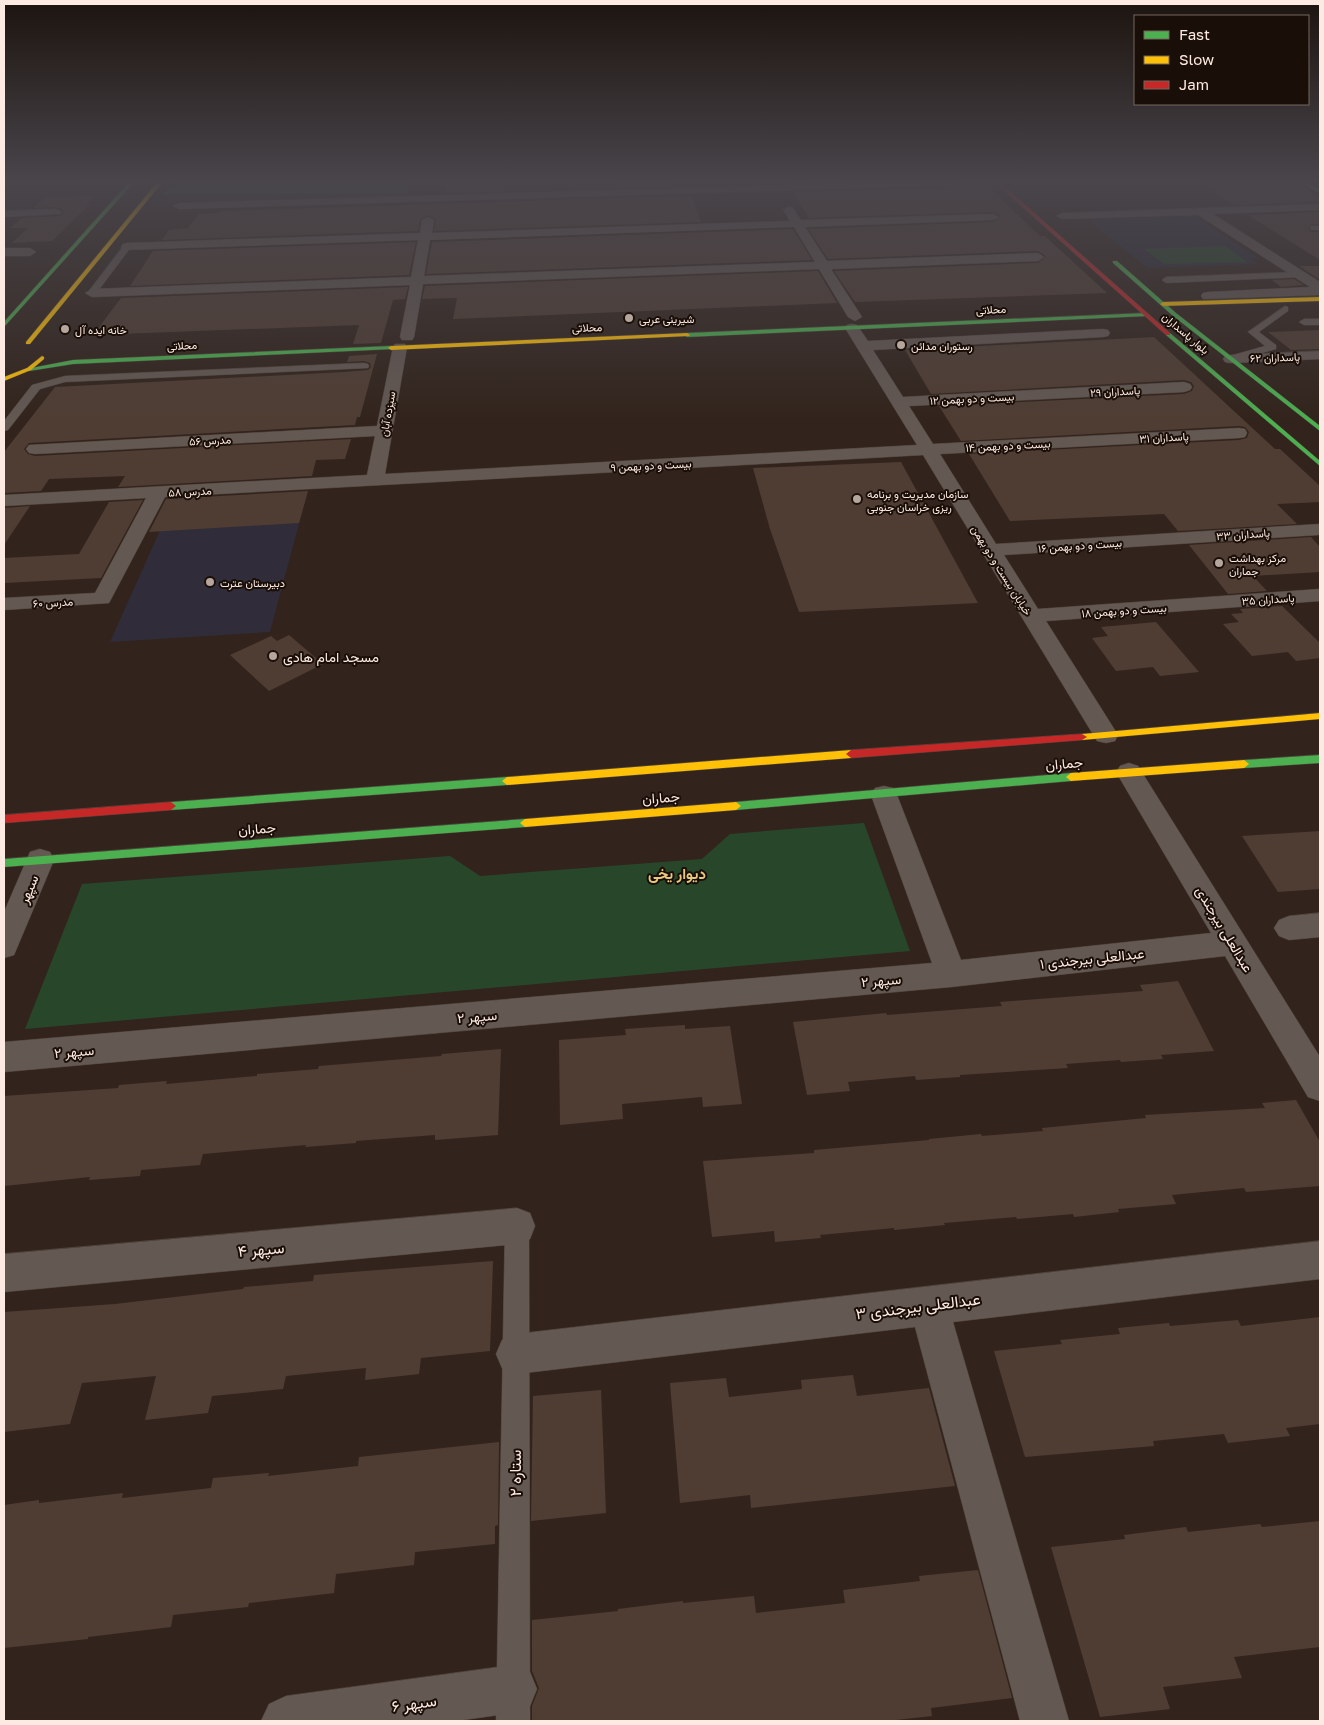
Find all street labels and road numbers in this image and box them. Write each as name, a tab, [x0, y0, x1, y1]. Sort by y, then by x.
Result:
street label: محلاتی	[975, 302, 1007, 317]
street label: بلوار پاسداران	[1159, 310, 1212, 358]
street label: محلاتی	[572, 320, 603, 335]
street label: محلاتی	[166, 338, 198, 353]
street label: پاسداران ۶۲	[1250, 350, 1300, 366]
street label: پاسداران ۲۹	[1090, 383, 1141, 401]
street label: بیست و دو بهمن ۱۲	[929, 389, 1015, 408]
street label: سیزده آبان	[377, 390, 398, 438]
street label: پاسداران ۳۱	[1139, 429, 1189, 447]
street label: مدرس ۵۶	[189, 432, 232, 449]
street label: بیست و دو بهمن ۱۴	[965, 436, 1051, 455]
street label: بیست و دو بهمن ۹	[610, 456, 692, 475]
street label: مدرس ۵۸	[168, 483, 212, 500]
street label: خیابان بیست و دو بهمن	[968, 523, 1035, 618]
street label: پاسداران ۳۳	[1216, 526, 1270, 544]
street label: بیست و دو بهمن ۱۶	[1038, 536, 1123, 555]
street label: پاسداران ۳۵	[1241, 591, 1295, 609]
street label: مدرس ۶۰	[32, 594, 74, 611]
street label: بیست و دو بهمن ۱۸	[1081, 601, 1167, 620]
street label: جماران	[1045, 753, 1084, 774]
street label: جماران	[642, 787, 680, 808]
street label: جماران	[238, 818, 276, 839]
street label: سپهر	[14, 872, 43, 907]
street label: عبدالعلی بیرجندی	[1192, 883, 1257, 976]
street label: عبدالعلی بیرجندی ۱	[1039, 944, 1145, 973]
street label: سپهر ۲	[860, 970, 902, 992]
street label: سپهر ۲	[456, 1006, 498, 1028]
street label: سپهر ۲	[53, 1041, 95, 1063]
street label: سپهر ۴	[237, 1237, 285, 1263]
street label: عبدالعلی بیرجندی ۳	[854, 1288, 982, 1325]
street label: ستاره ۲	[505, 1450, 526, 1497]
street label: سپهر ۶	[390, 1690, 438, 1718]

